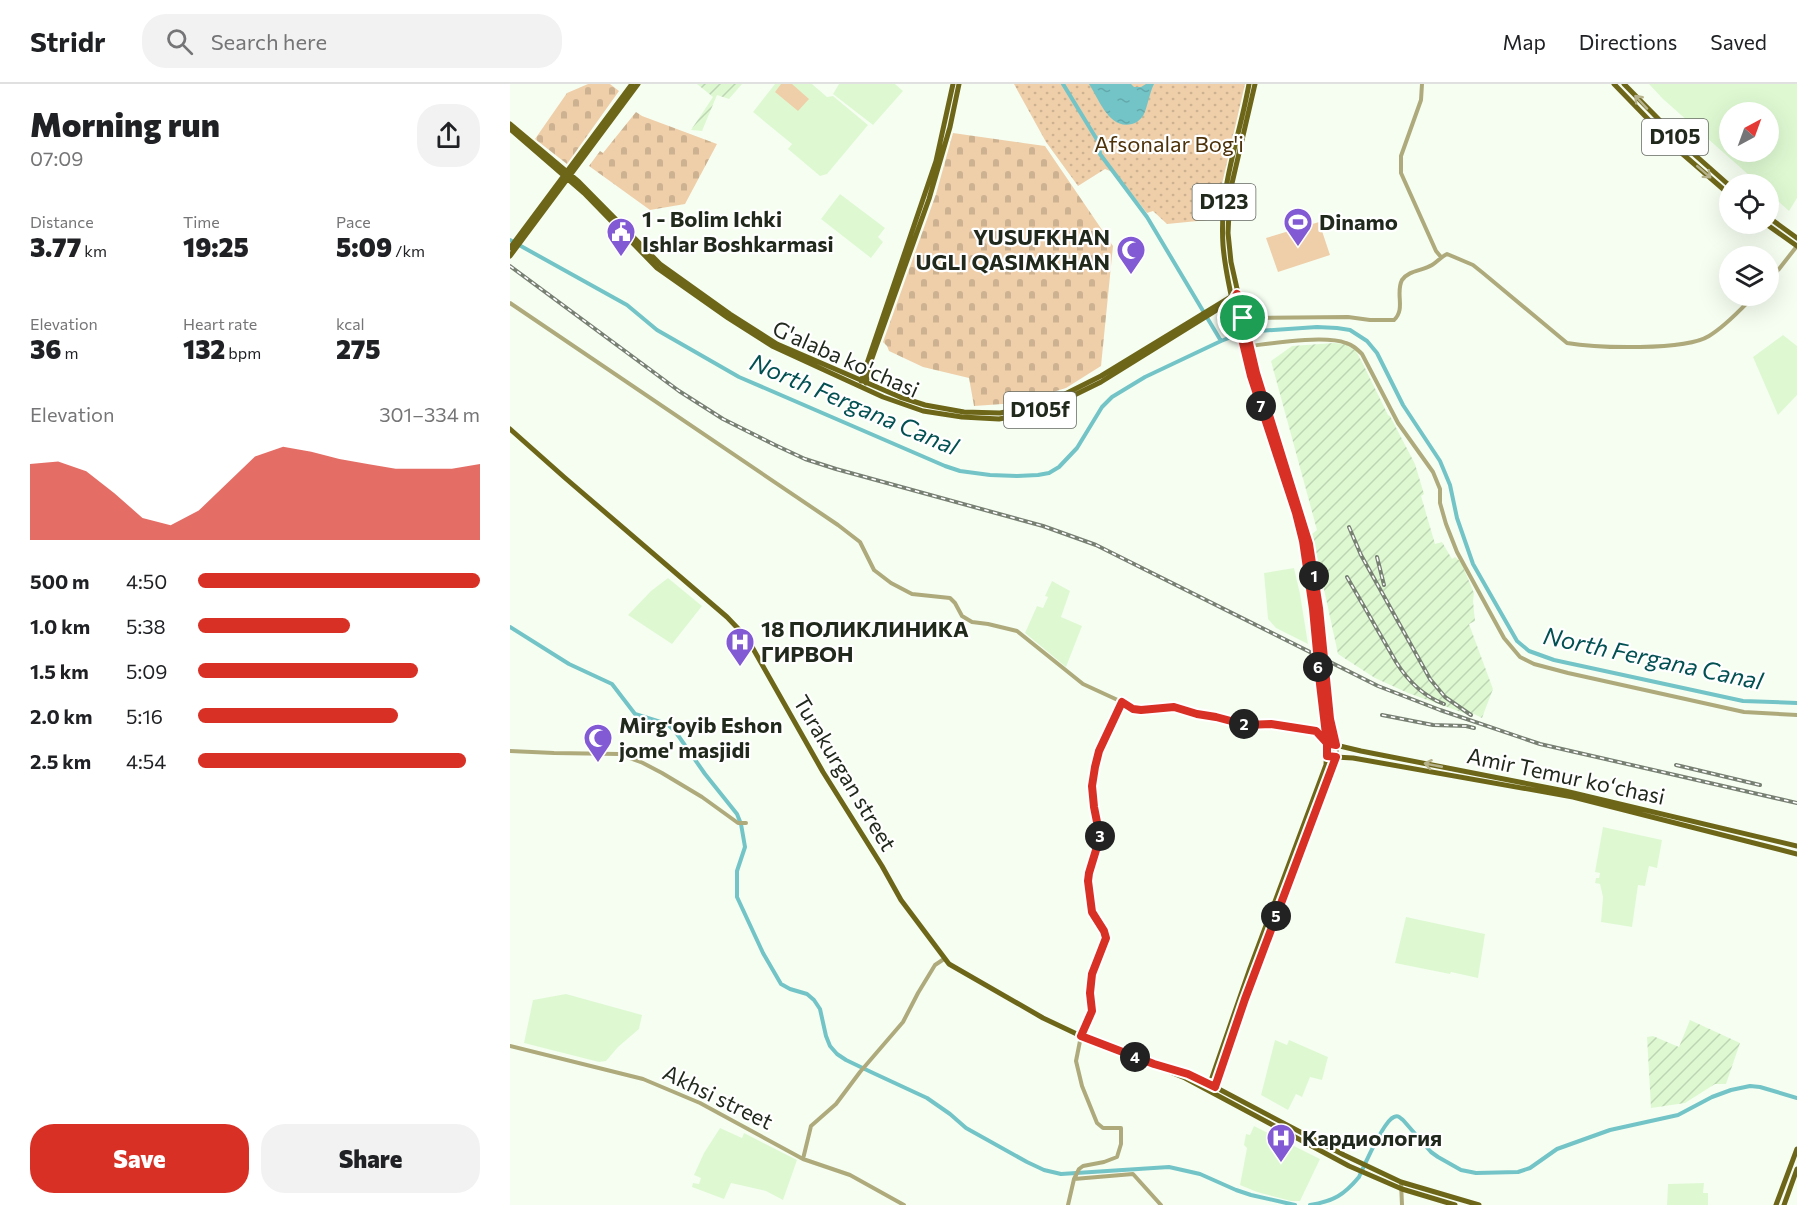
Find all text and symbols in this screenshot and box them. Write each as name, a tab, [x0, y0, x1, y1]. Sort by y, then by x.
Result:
search box	[142, 14, 562, 68]
text: Stridr	[30, 24, 106, 58]
icon: search	[163, 25, 196, 58]
text: Search here	[211, 28, 327, 55]
text: Map	[1503, 29, 1546, 54]
text: Directions	[1579, 29, 1677, 54]
text: Saved	[1710, 29, 1767, 54]
one-way arrow	[1634, 95, 1648, 110]
north arrow	[1719, 102, 1779, 162]
map controls	[1719, 102, 1779, 306]
text: Morning run	[30, 103, 220, 144]
button: share	[417, 104, 480, 167]
road number: D105	[1642, 119, 1708, 155]
park label: Afsonalar Bog'i	[1094, 130, 1244, 157]
text: 07:09	[30, 146, 83, 170]
one-way arrow	[1695, 165, 1711, 179]
button: locate	[1719, 174, 1779, 234]
road number: D123	[1192, 184, 1256, 220]
place label: 1 - Bolim Ichki Ishlar Boshkarmasi	[642, 205, 834, 257]
sports icon: Dinamo	[1282, 206, 1314, 248]
place label: Dinamo	[1319, 208, 1398, 235]
text: Distance	[30, 212, 94, 231]
text: Time	[183, 212, 220, 231]
text: Pace	[336, 212, 371, 231]
public building icon: 1 - Bolim Ichki Ishlar Boshkarmasi	[605, 216, 637, 258]
place label: YUSUFKHAN UGLI QASIMKHAN	[915, 223, 1110, 275]
text: 3.77	[30, 231, 81, 262]
text: 19:25	[183, 231, 249, 262]
text: 5:09	[336, 231, 392, 262]
mosque icon: YUSUFKHAN UGLI QASIMKHAN	[1115, 234, 1147, 276]
text: km	[81, 241, 107, 260]
text: /km	[392, 241, 425, 260]
button: layers	[1719, 246, 1779, 306]
pin	[1217, 292, 1268, 343]
icon: arrive	[1226, 301, 1259, 334]
text: Elevation	[30, 314, 98, 333]
text: Heart rate	[183, 314, 257, 333]
text: kcal	[336, 314, 365, 333]
street label: G'alaba ko'chasi	[769, 314, 924, 403]
text: 36	[30, 333, 62, 364]
text: 132	[183, 333, 225, 364]
text: 275	[336, 333, 380, 364]
text: m	[62, 343, 79, 362]
text: bpm	[225, 343, 261, 362]
water label: North Fergana Canal	[746, 347, 964, 461]
pin: 7	[1246, 391, 1276, 421]
road number: D105f	[1004, 392, 1076, 428]
text: 7	[1257, 396, 1265, 415]
text: Elevation	[30, 402, 115, 426]
text: 301–334 m	[379, 402, 480, 426]
pin: 1	[1299, 561, 1329, 591]
text: 1	[1310, 566, 1318, 585]
text: 500 m	[30, 569, 90, 593]
text: 4:50	[126, 569, 167, 593]
text: 1.0 km	[30, 614, 90, 638]
text: 5:38	[126, 614, 166, 638]
place label: 18 ПОЛИКЛИНИКА ГИРВОН	[761, 615, 969, 667]
water label: North Fergana Canal	[1541, 620, 1766, 695]
hospital icon: 18 ПОЛИКЛИНИКА ГИРВОН	[724, 626, 756, 668]
pin: 6	[1303, 652, 1333, 682]
text: 6	[1313, 657, 1323, 676]
text: 1.5 km	[30, 659, 89, 683]
text: 5:09	[126, 659, 167, 683]
street label: Turakurgan street	[788, 690, 903, 856]
text: 2.0 km	[30, 704, 92, 728]
text: 5:16	[126, 704, 163, 728]
pin: 2	[1229, 709, 1259, 739]
place label: Mirg‘oyib Eshon jome' masjidi	[618, 711, 782, 763]
text: 2	[1239, 714, 1249, 733]
mosque icon: Mirg‘oyib Eshon jome' masjidi	[582, 722, 614, 764]
street label: Amir Temur koʻchasi	[1465, 741, 1668, 810]
text: 2.5 km	[30, 749, 91, 773]
text: 4:54	[126, 749, 166, 773]
one-way arrow	[1423, 759, 1443, 770]
pin: 3	[1085, 821, 1115, 851]
text: 3	[1095, 826, 1105, 845]
pin: 5	[1261, 901, 1291, 931]
text: 5	[1271, 906, 1281, 925]
pin: 4	[1120, 1042, 1150, 1072]
text: 4	[1130, 1047, 1140, 1066]
street label: Akhsi street	[659, 1058, 778, 1135]
hospital icon: Кардиология	[1265, 1122, 1297, 1164]
button: Save	[30, 1124, 249, 1193]
button: Share	[261, 1124, 480, 1193]
place label: Кардиология	[1302, 1124, 1442, 1151]

